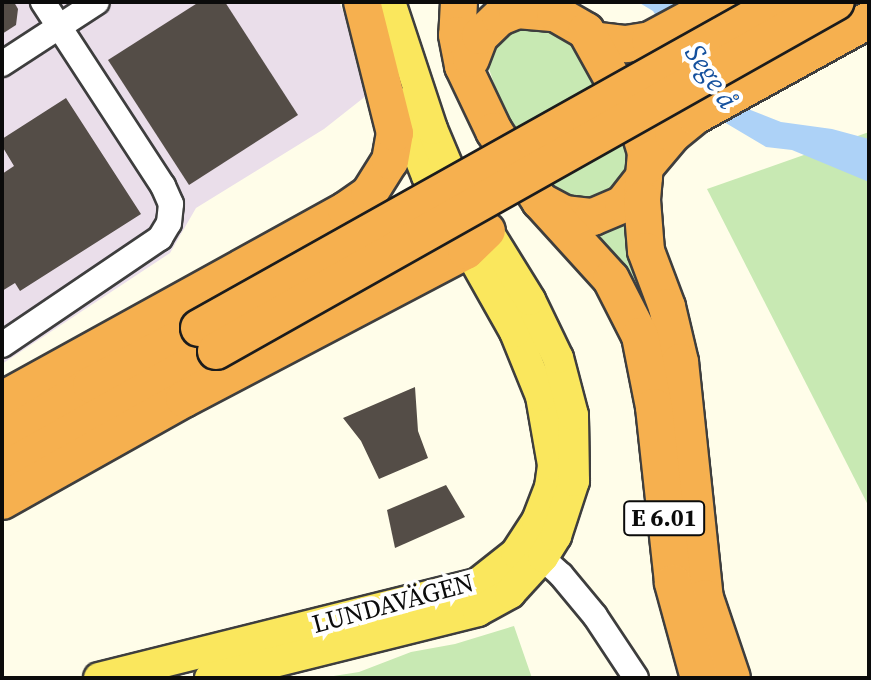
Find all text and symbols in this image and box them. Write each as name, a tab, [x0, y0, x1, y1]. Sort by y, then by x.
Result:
water label: Sege å	[678, 37, 746, 115]
road number: E 6.01	[622, 498, 706, 538]
street label: LUNDAVÄGEN	[309, 567, 477, 641]

